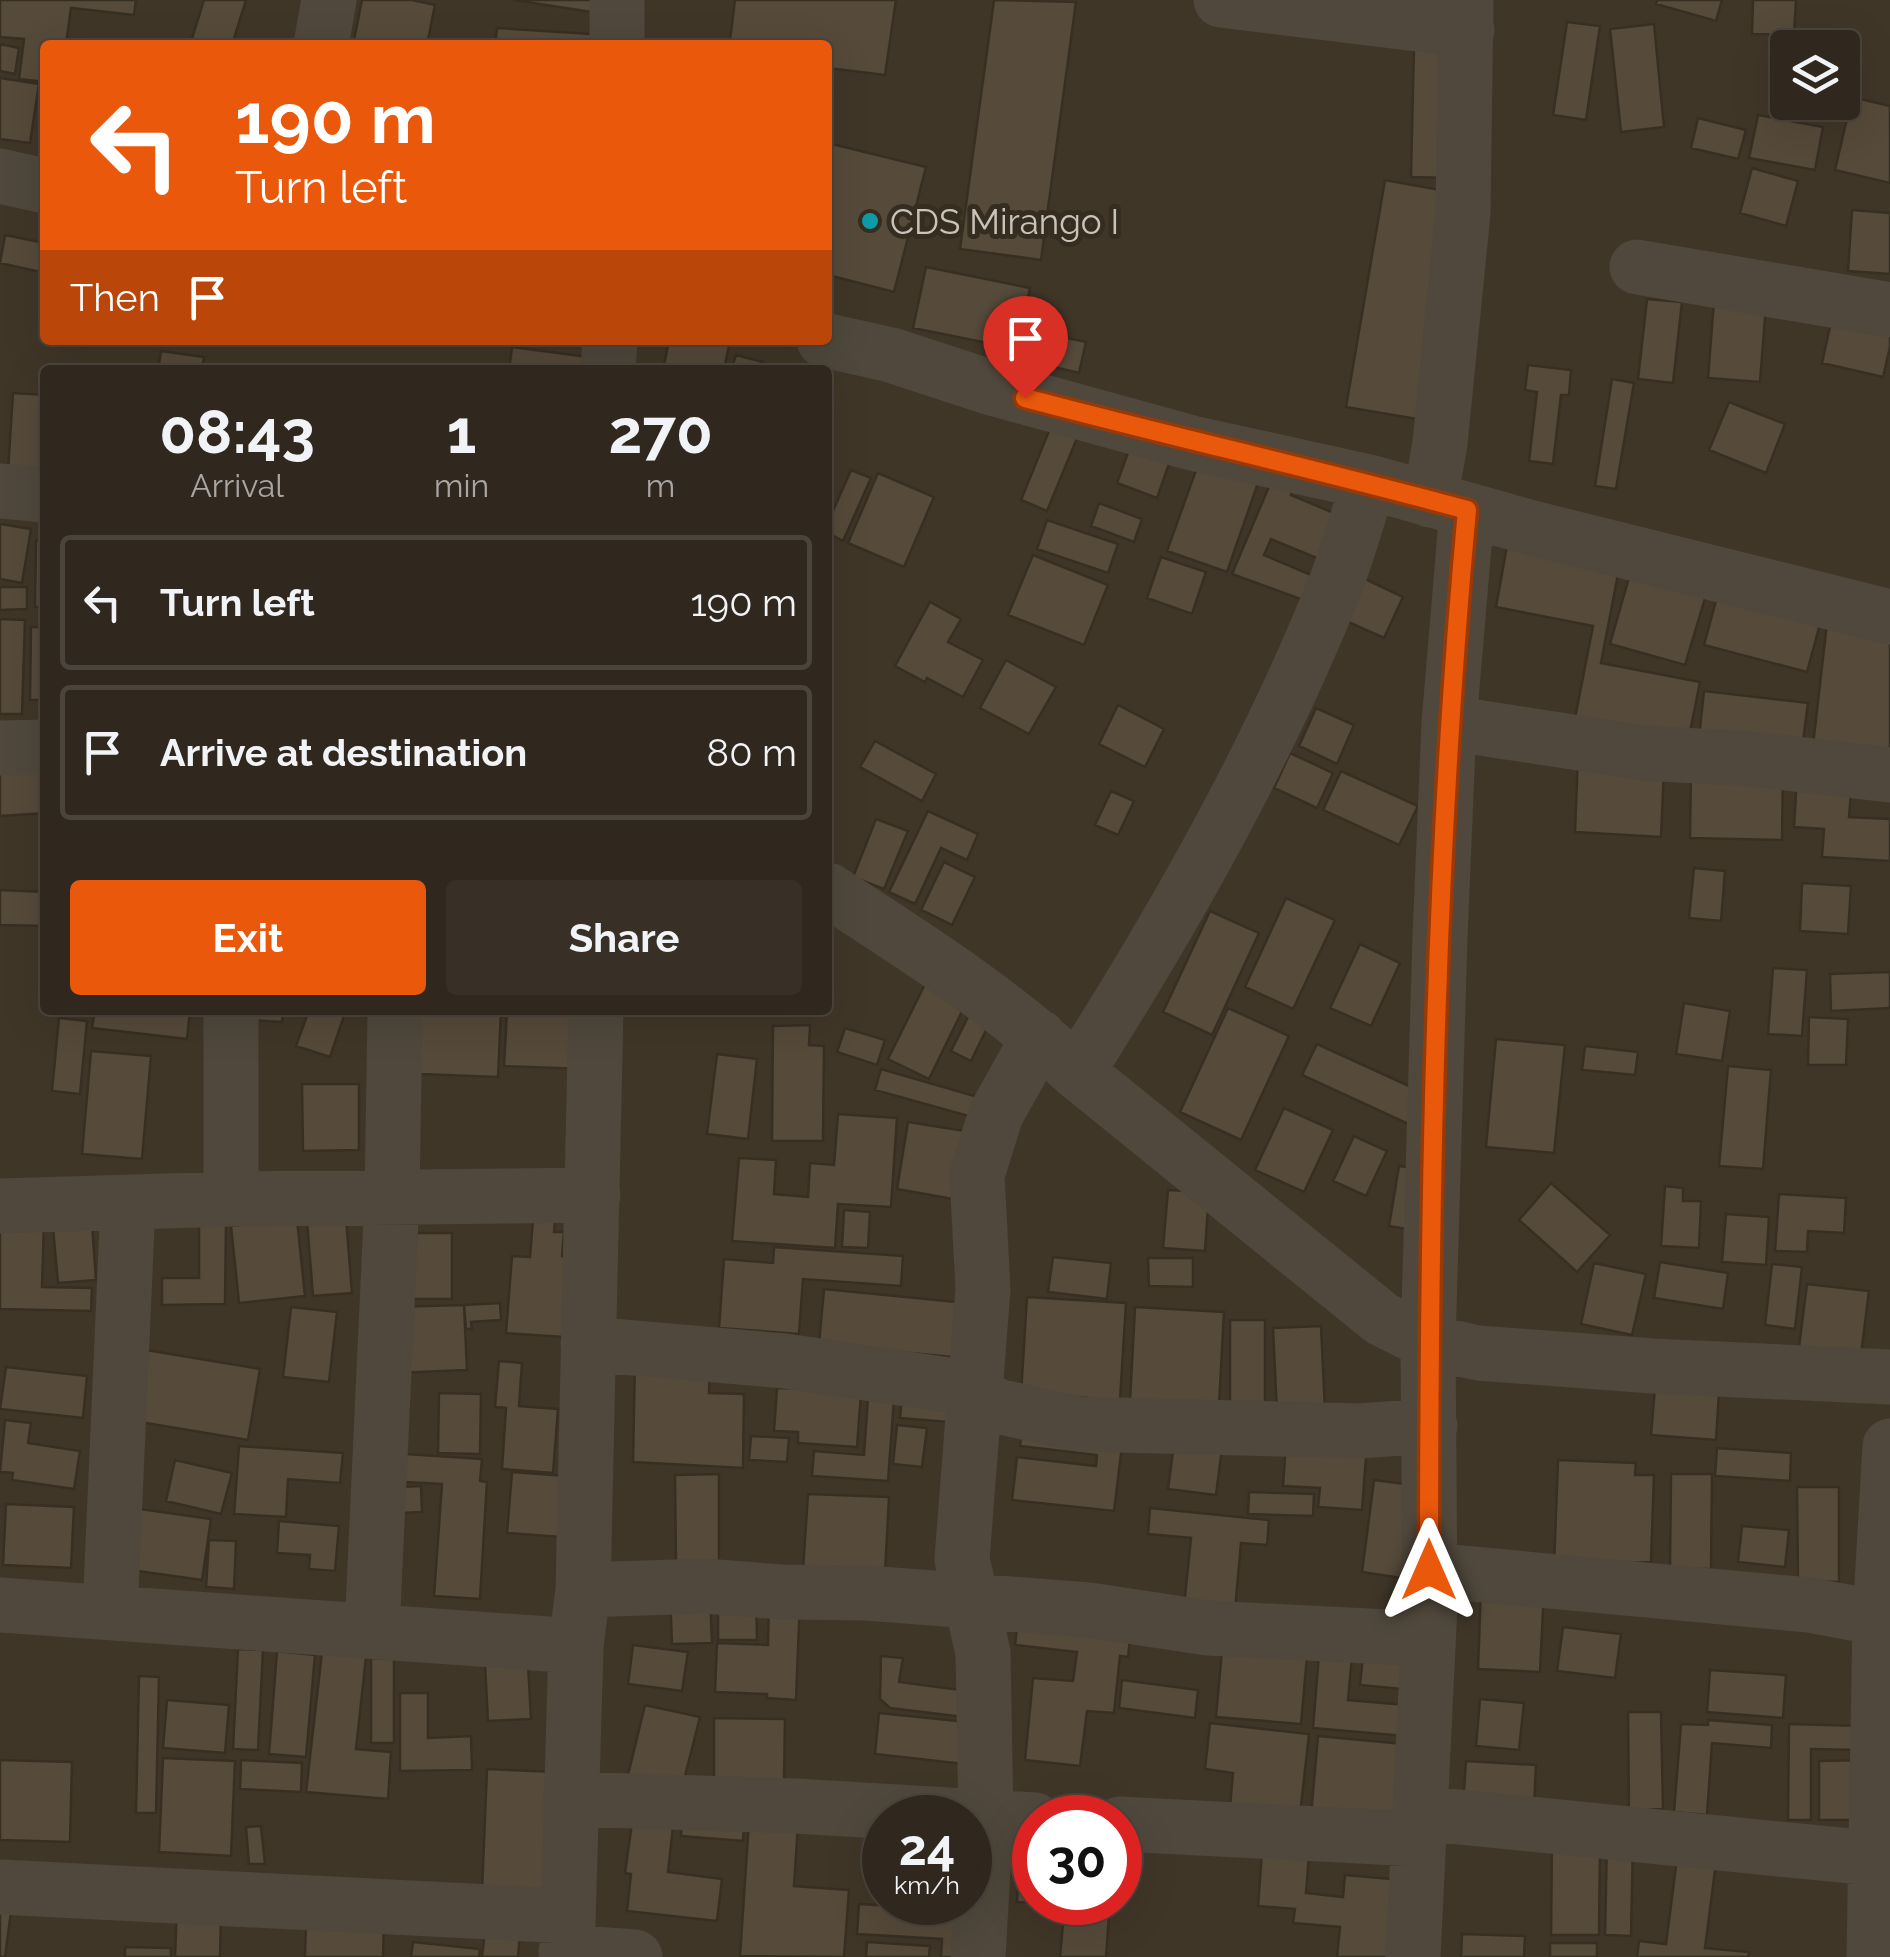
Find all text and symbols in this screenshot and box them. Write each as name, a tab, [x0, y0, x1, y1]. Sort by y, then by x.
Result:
map controls	[1770, 30, 1860, 120]
button: layers	[1770, 30, 1860, 120]
text: 190 m	[235, 77, 436, 159]
icon: left	[70, 80, 200, 210]
text: Turn left	[235, 161, 407, 214]
place label: CDS Mirango I	[890, 201, 1119, 242]
marker: CDS Mirango I	[859, 210, 881, 232]
icon: arrive	[180, 270, 235, 325]
text: Then	[70, 275, 160, 320]
pin	[983, 296, 1068, 399]
icon: arrive	[998, 311, 1053, 366]
text: 08:43	[159, 397, 315, 467]
text: 1	[447, 397, 476, 467]
text: 270	[608, 397, 713, 467]
text: Arrival	[190, 467, 284, 504]
text: min	[434, 467, 489, 504]
text: m	[646, 467, 675, 504]
icon: left	[75, 575, 130, 630]
text: Turn left	[160, 580, 315, 625]
text: 190 m	[691, 580, 797, 625]
icon: arrive	[75, 725, 130, 780]
text: Arrive at destination	[160, 730, 527, 775]
text: 80 m	[707, 730, 797, 775]
button: Exit	[70, 880, 426, 995]
button: Share	[446, 880, 802, 995]
position arrow	[1377, 1518, 1481, 1622]
speed limit sign: 30	[1012, 1795, 1142, 1925]
text: 24	[899, 1818, 955, 1877]
text: km/h	[894, 1870, 960, 1900]

